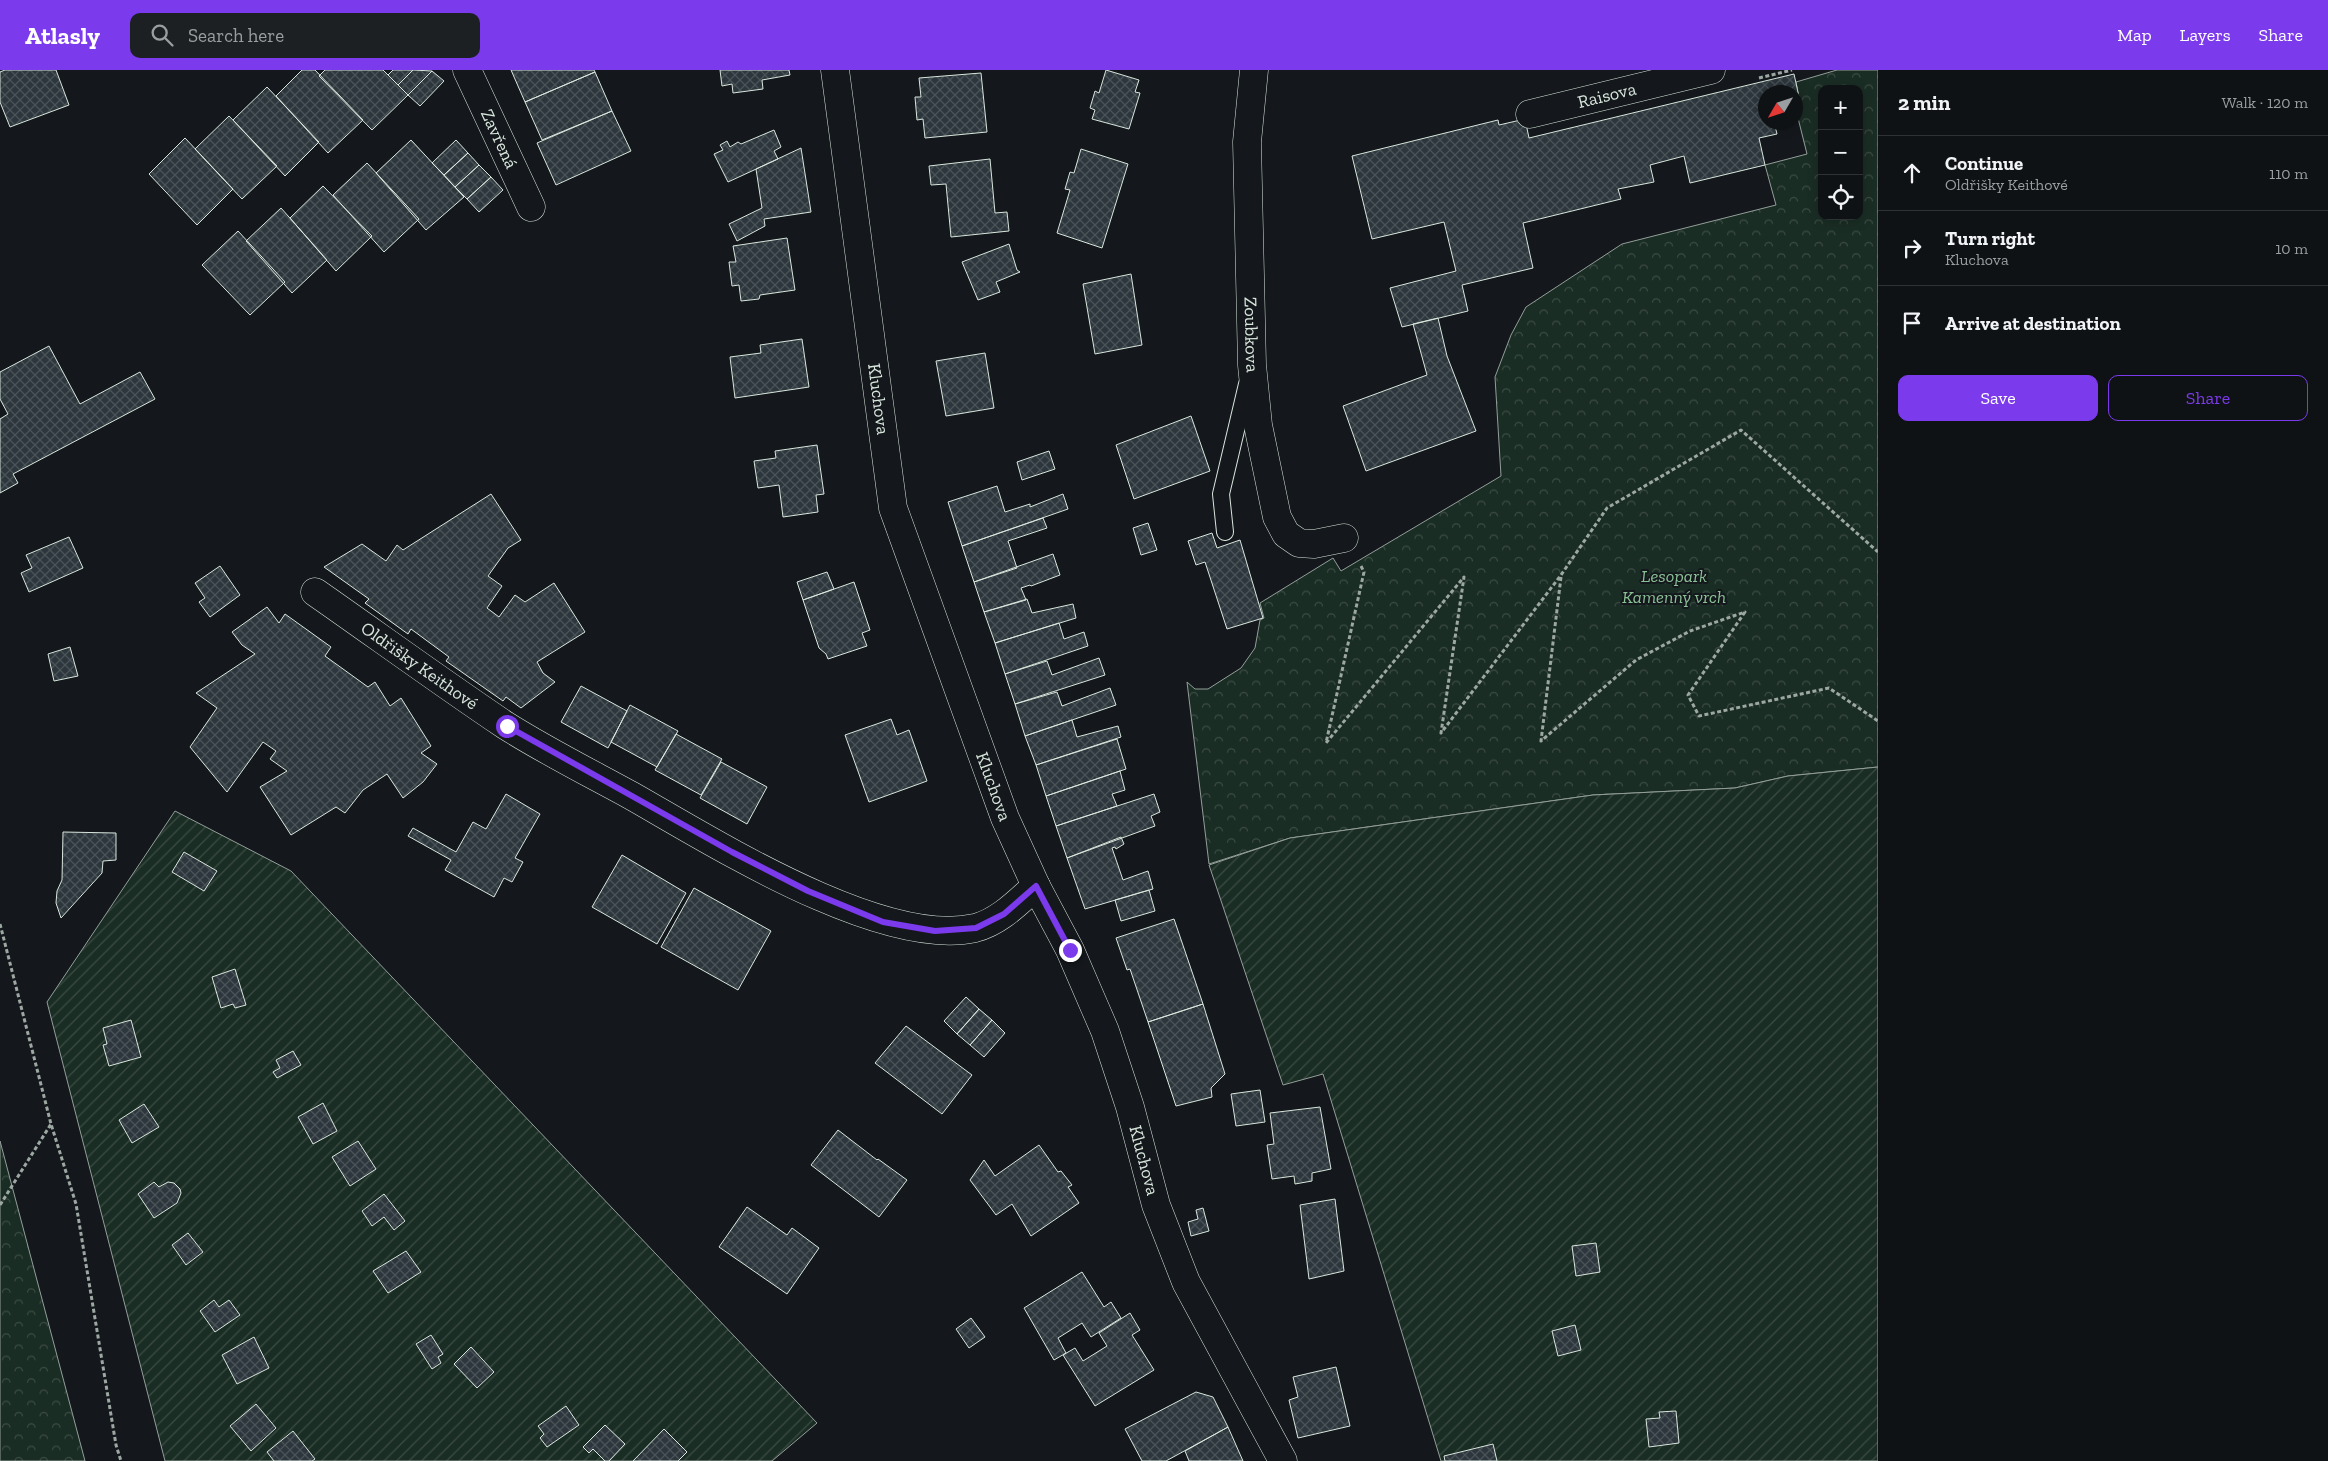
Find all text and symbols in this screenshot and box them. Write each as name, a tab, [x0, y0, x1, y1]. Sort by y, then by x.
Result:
search box	[130, 13, 480, 58]
text: Atlasly	[25, 21, 100, 50]
icon: search	[148, 21, 176, 49]
text: Search here	[188, 24, 284, 47]
text: Map	[2117, 24, 2152, 46]
text: Layers	[2180, 24, 2231, 46]
text: Share	[2259, 24, 2303, 46]
street label: Raisova	[1575, 78, 1639, 113]
north arrow	[1758, 85, 1803, 130]
map controls	[1818, 85, 1863, 220]
button: +	[1818, 85, 1863, 130]
text: 2 min	[1898, 90, 1950, 115]
text: Walk · 120 m	[2222, 93, 2308, 112]
street label: Zavřená	[476, 106, 523, 172]
button: −	[1818, 130, 1863, 175]
text: Continue	[1945, 152, 2023, 175]
icon: ahead	[1898, 159, 1926, 187]
text: 110 m	[2269, 164, 2308, 183]
button: locate	[1818, 175, 1863, 220]
text: Oldřišky Keithové	[1945, 175, 2068, 194]
text: Turn right	[1945, 227, 2035, 250]
icon: right	[1898, 234, 1926, 262]
text: 10 m	[2275, 239, 2308, 258]
text: Kluchova	[1945, 250, 2009, 269]
street label: Zoubkova	[1239, 297, 1264, 374]
icon: arrive	[1898, 309, 1926, 337]
text: Arrive at destination	[1945, 312, 2121, 335]
street label: Kluchova	[863, 362, 894, 436]
button: Save	[1898, 375, 2098, 421]
button: Share	[2108, 375, 2308, 421]
park label: Lesopark Kamenný vrch	[1622, 565, 1726, 608]
street label: Oldřišky Keithové	[357, 617, 482, 714]
route start	[496, 715, 519, 738]
street label: Kluchova	[971, 749, 1016, 824]
route end	[1059, 939, 1082, 962]
street label: Kluchova	[1124, 1123, 1164, 1198]

